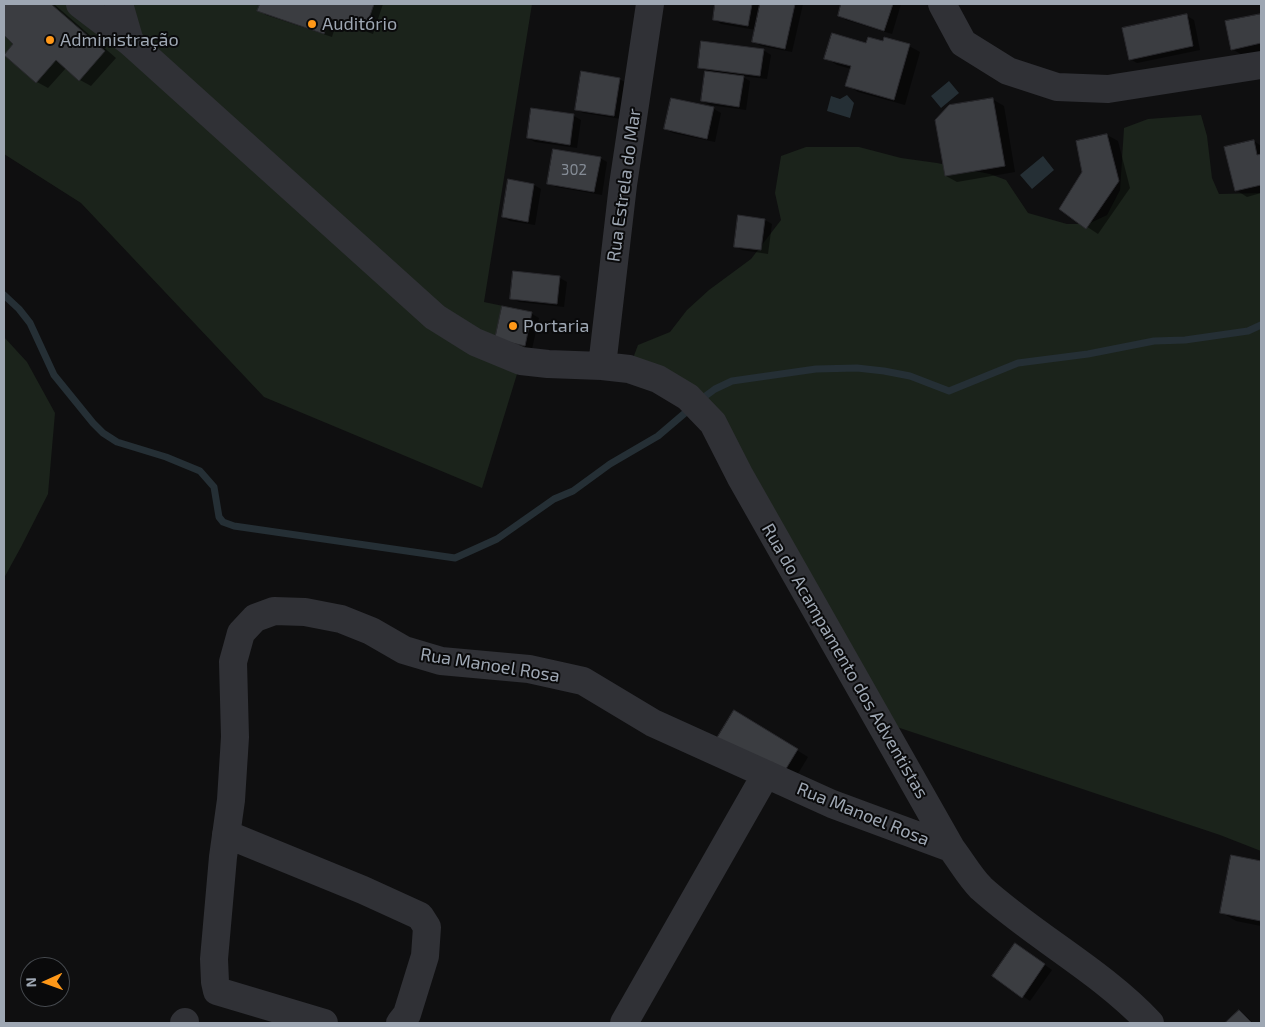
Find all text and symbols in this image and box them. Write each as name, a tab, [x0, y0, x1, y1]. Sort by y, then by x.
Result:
place label: Auditório	[322, 13, 397, 35]
marker: Auditório	[306, 18, 318, 30]
place label: Administração	[60, 29, 179, 51]
marker: Administração	[44, 34, 56, 46]
street label: Rua Estrela do Mar	[603, 107, 645, 263]
house number: 302	[561, 161, 587, 179]
place label: Portaria	[523, 315, 589, 337]
marker: Portaria	[507, 320, 519, 332]
street label: Rua do Acampamento dos Adventistas	[757, 520, 933, 802]
street label: Rua Manoel Rosa	[419, 643, 561, 687]
street label: Rua Manoel Rosa	[794, 778, 932, 850]
north arrow	[20, 957, 70, 1007]
text: N	[22, 977, 39, 988]

